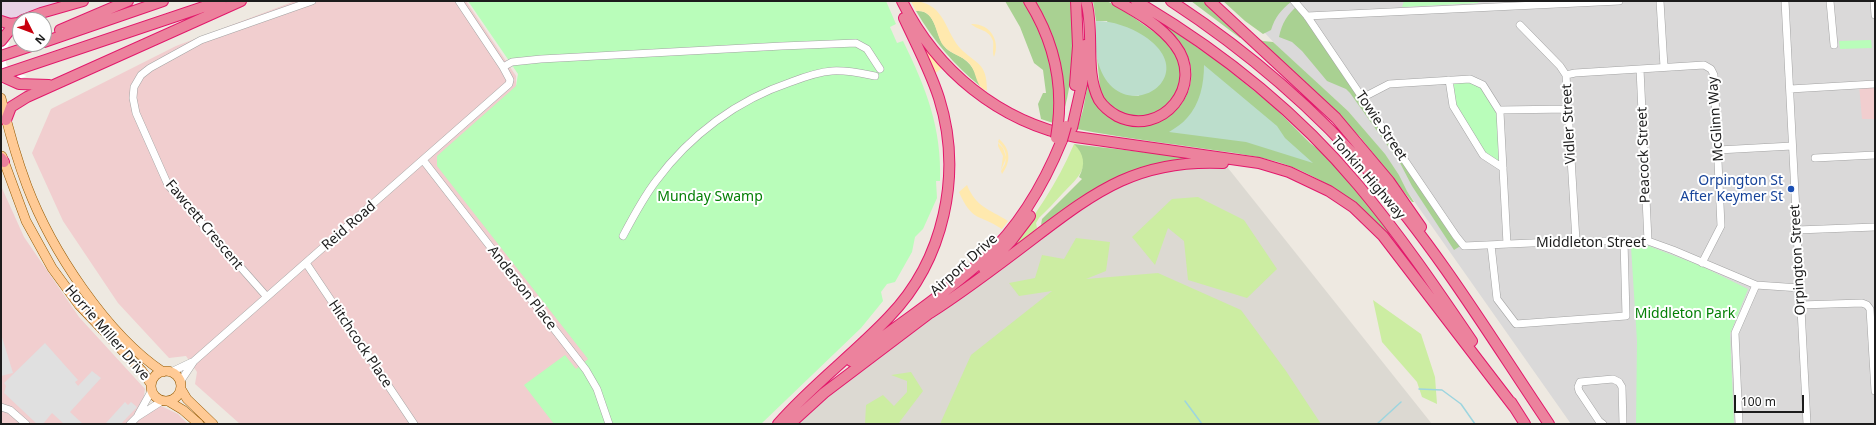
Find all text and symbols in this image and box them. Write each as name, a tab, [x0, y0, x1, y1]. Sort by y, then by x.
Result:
north arrow	[12, 12, 52, 52]
text: N	[32, 31, 49, 48]
street label: McGlinn Way	[1705, 76, 1727, 162]
street label: Vidler Street	[1559, 83, 1579, 165]
street label: Towie Street	[1352, 88, 1410, 164]
street label: Peacock Street	[1634, 107, 1654, 203]
street label: Tonkin Highway	[1327, 133, 1409, 223]
place label: Orpington St After Keymer St	[1680, 173, 1783, 206]
street label: Fawcett Crescent	[162, 177, 246, 273]
marker: Orpington St After Keymer St	[1786, 184, 1796, 194]
park label: Munday Swamp	[657, 189, 763, 205]
street label: Reid Road	[319, 198, 379, 254]
street label: Orpington Street	[1787, 204, 1809, 316]
street label: Airport Drive	[927, 230, 1001, 300]
street label: Middleton Street	[1536, 235, 1646, 251]
street label: Anderson Place	[484, 243, 560, 333]
street label: Horrie Miller Drive	[61, 282, 153, 384]
street label: Hitchcock Place	[325, 297, 395, 391]
park label: Middleton Park	[1635, 306, 1735, 322]
scale bar	[1736, 387, 1806, 413]
text: 100 m	[1741, 393, 1776, 410]

